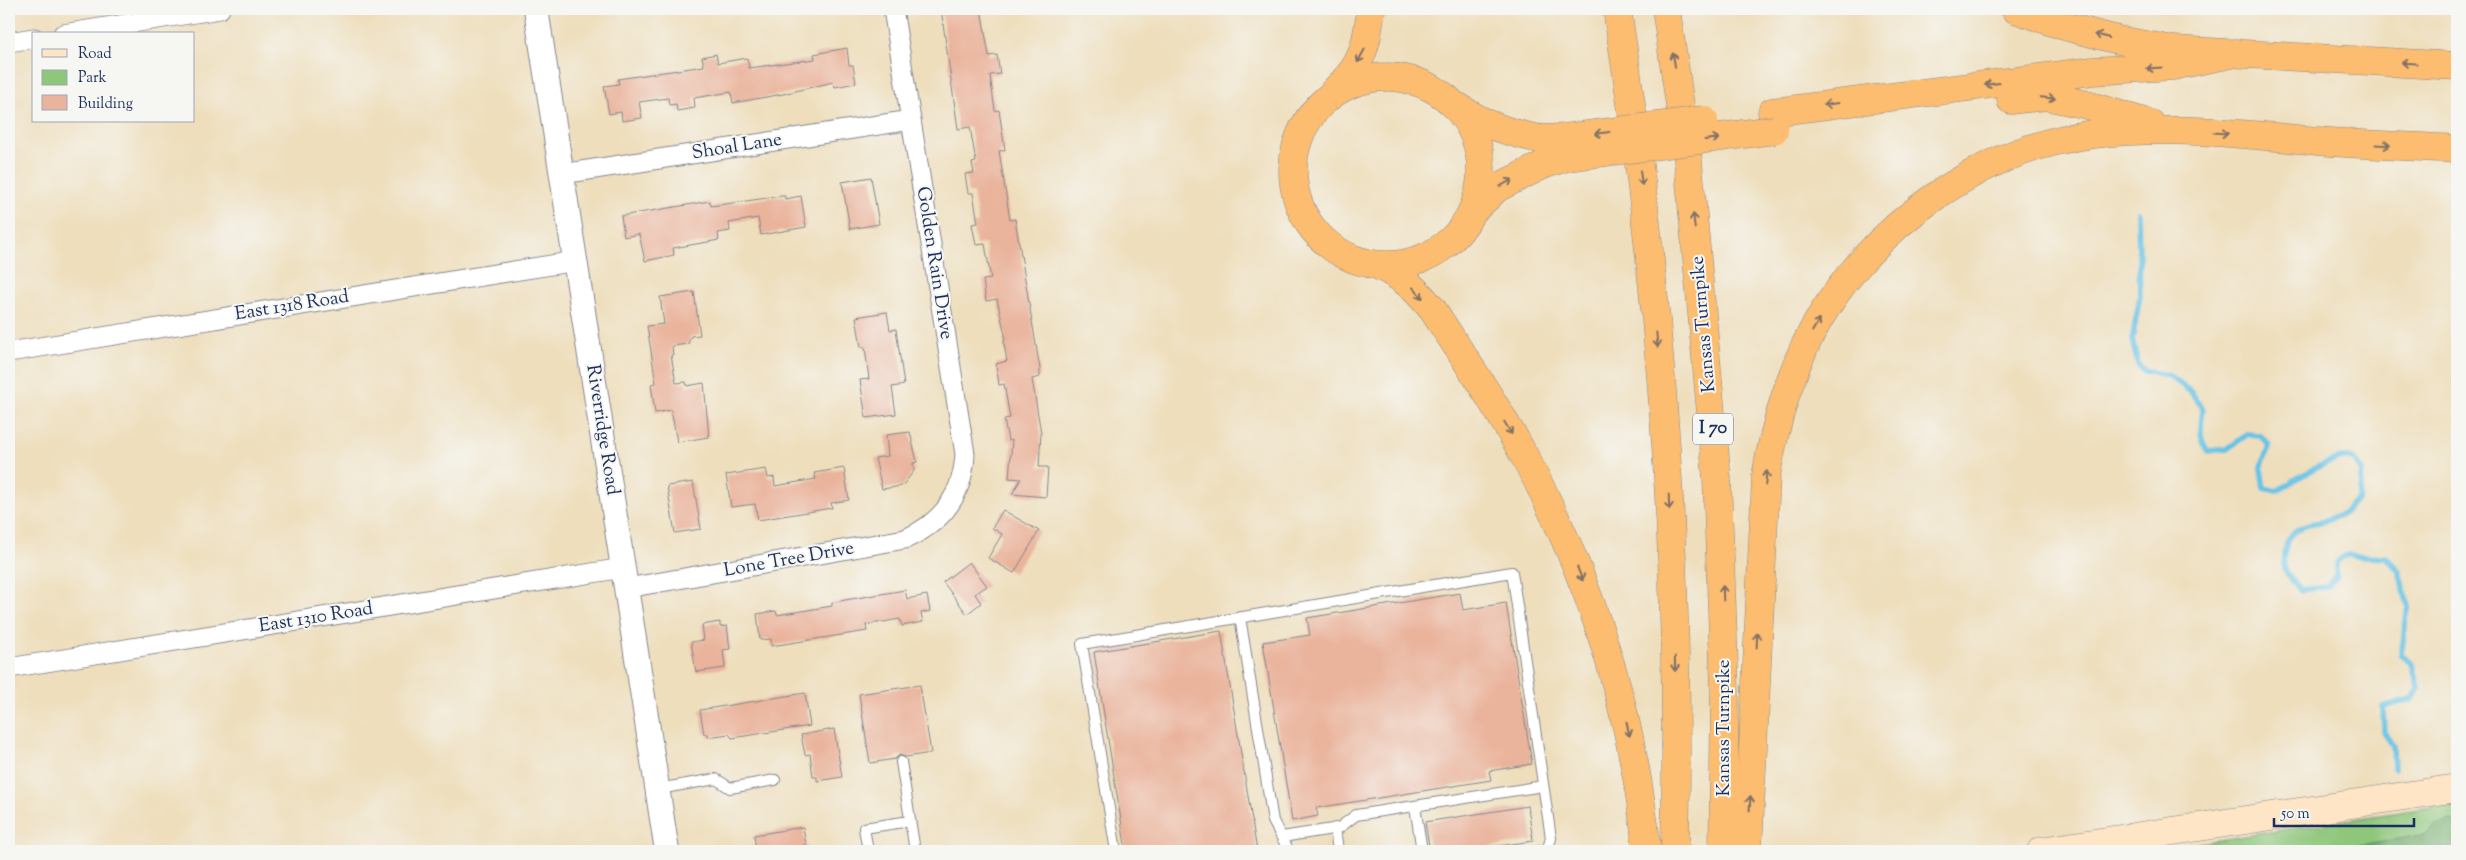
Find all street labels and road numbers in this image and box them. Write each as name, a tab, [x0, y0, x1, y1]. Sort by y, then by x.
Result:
street label: Shoal Lane	[690, 127, 784, 167]
street label: Golden Rain Drive	[909, 185, 959, 342]
street label: Kansas Turnpike	[1685, 254, 1723, 393]
street label: East 1318 Road	[233, 284, 351, 328]
street label: Riverridge Road	[578, 363, 626, 498]
road number: I 70	[1693, 414, 1733, 444]
street label: Lone Tree Drive	[722, 535, 857, 585]
street label: East 1310 Road	[257, 596, 375, 640]
street label: Kansas Turnpike	[1711, 659, 1738, 797]

